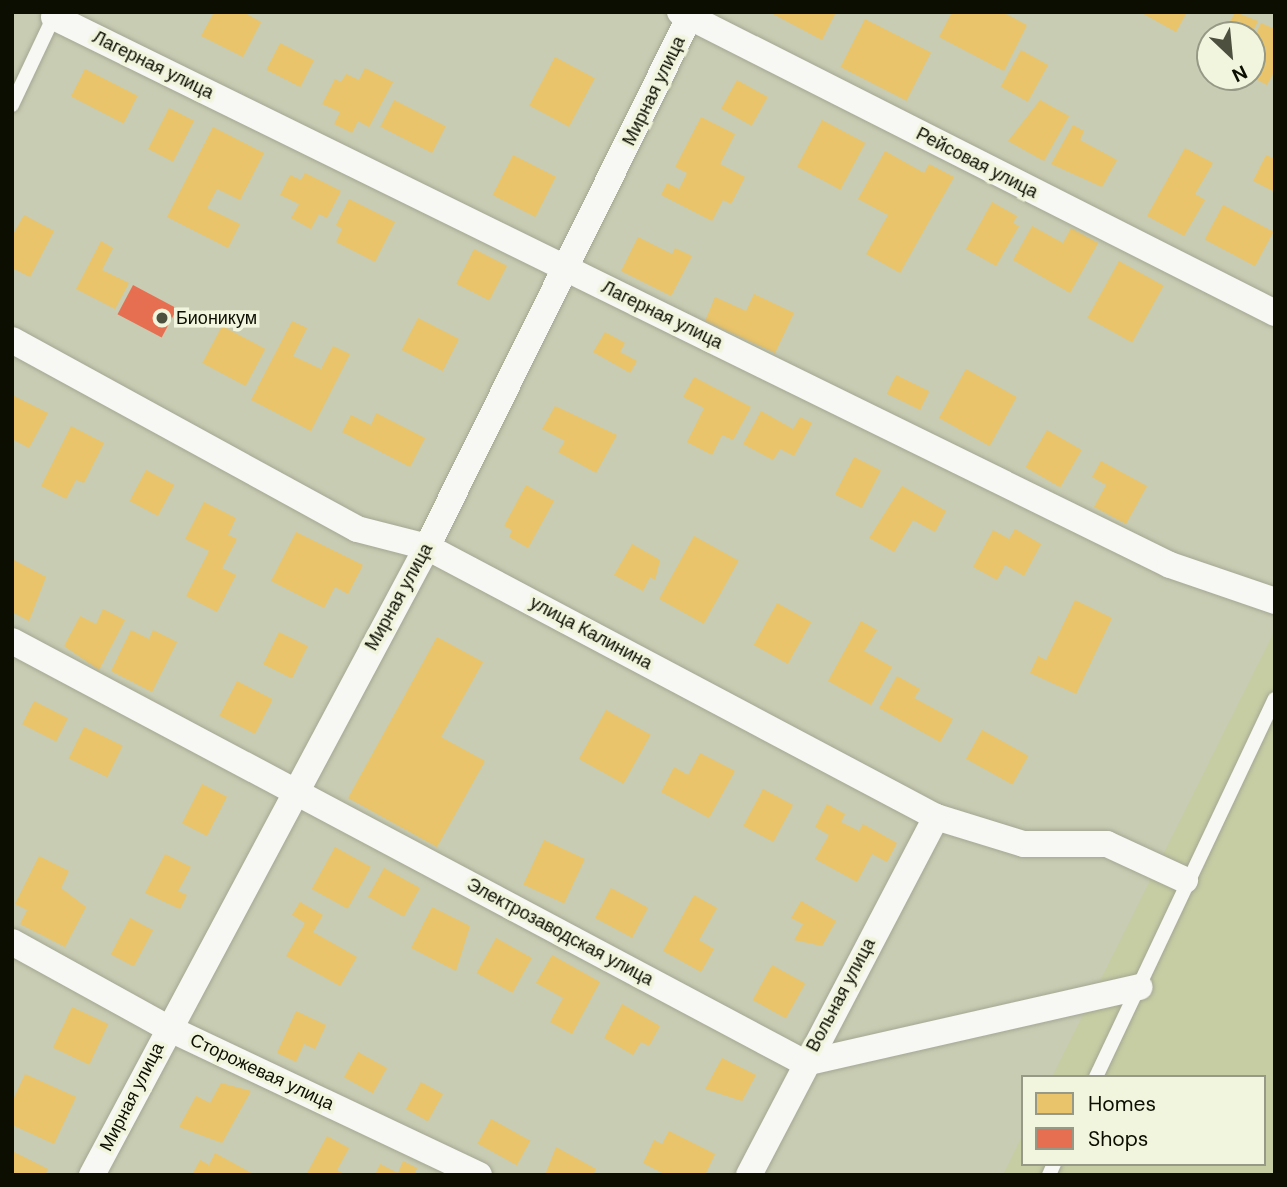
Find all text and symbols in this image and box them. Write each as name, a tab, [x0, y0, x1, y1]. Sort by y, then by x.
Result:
north arrow	[1196, 21, 1266, 91]
street label: Лагерная улица	[89, 26, 217, 104]
street label: Мирная улица	[618, 33, 690, 149]
text: N	[1228, 59, 1251, 88]
street label: Рейсовая улица	[912, 123, 1042, 203]
street label: Лагерная улица	[598, 276, 726, 354]
place label: Бионикум	[176, 307, 257, 329]
marker: Бионикум	[154, 310, 170, 326]
street label: Мирная улица	[361, 540, 437, 654]
street label: улица Калинина	[526, 592, 656, 674]
street label: Электрозаводская улица	[463, 874, 657, 990]
street label: Вольная улица	[802, 935, 880, 1055]
street label: Сторожевая улица	[187, 1029, 337, 1115]
street label: Мирная улица	[95, 1039, 169, 1155]
legend	[1021, 1075, 1266, 1166]
text: Homes	[1088, 1090, 1156, 1118]
text: Shops	[1088, 1125, 1148, 1153]

